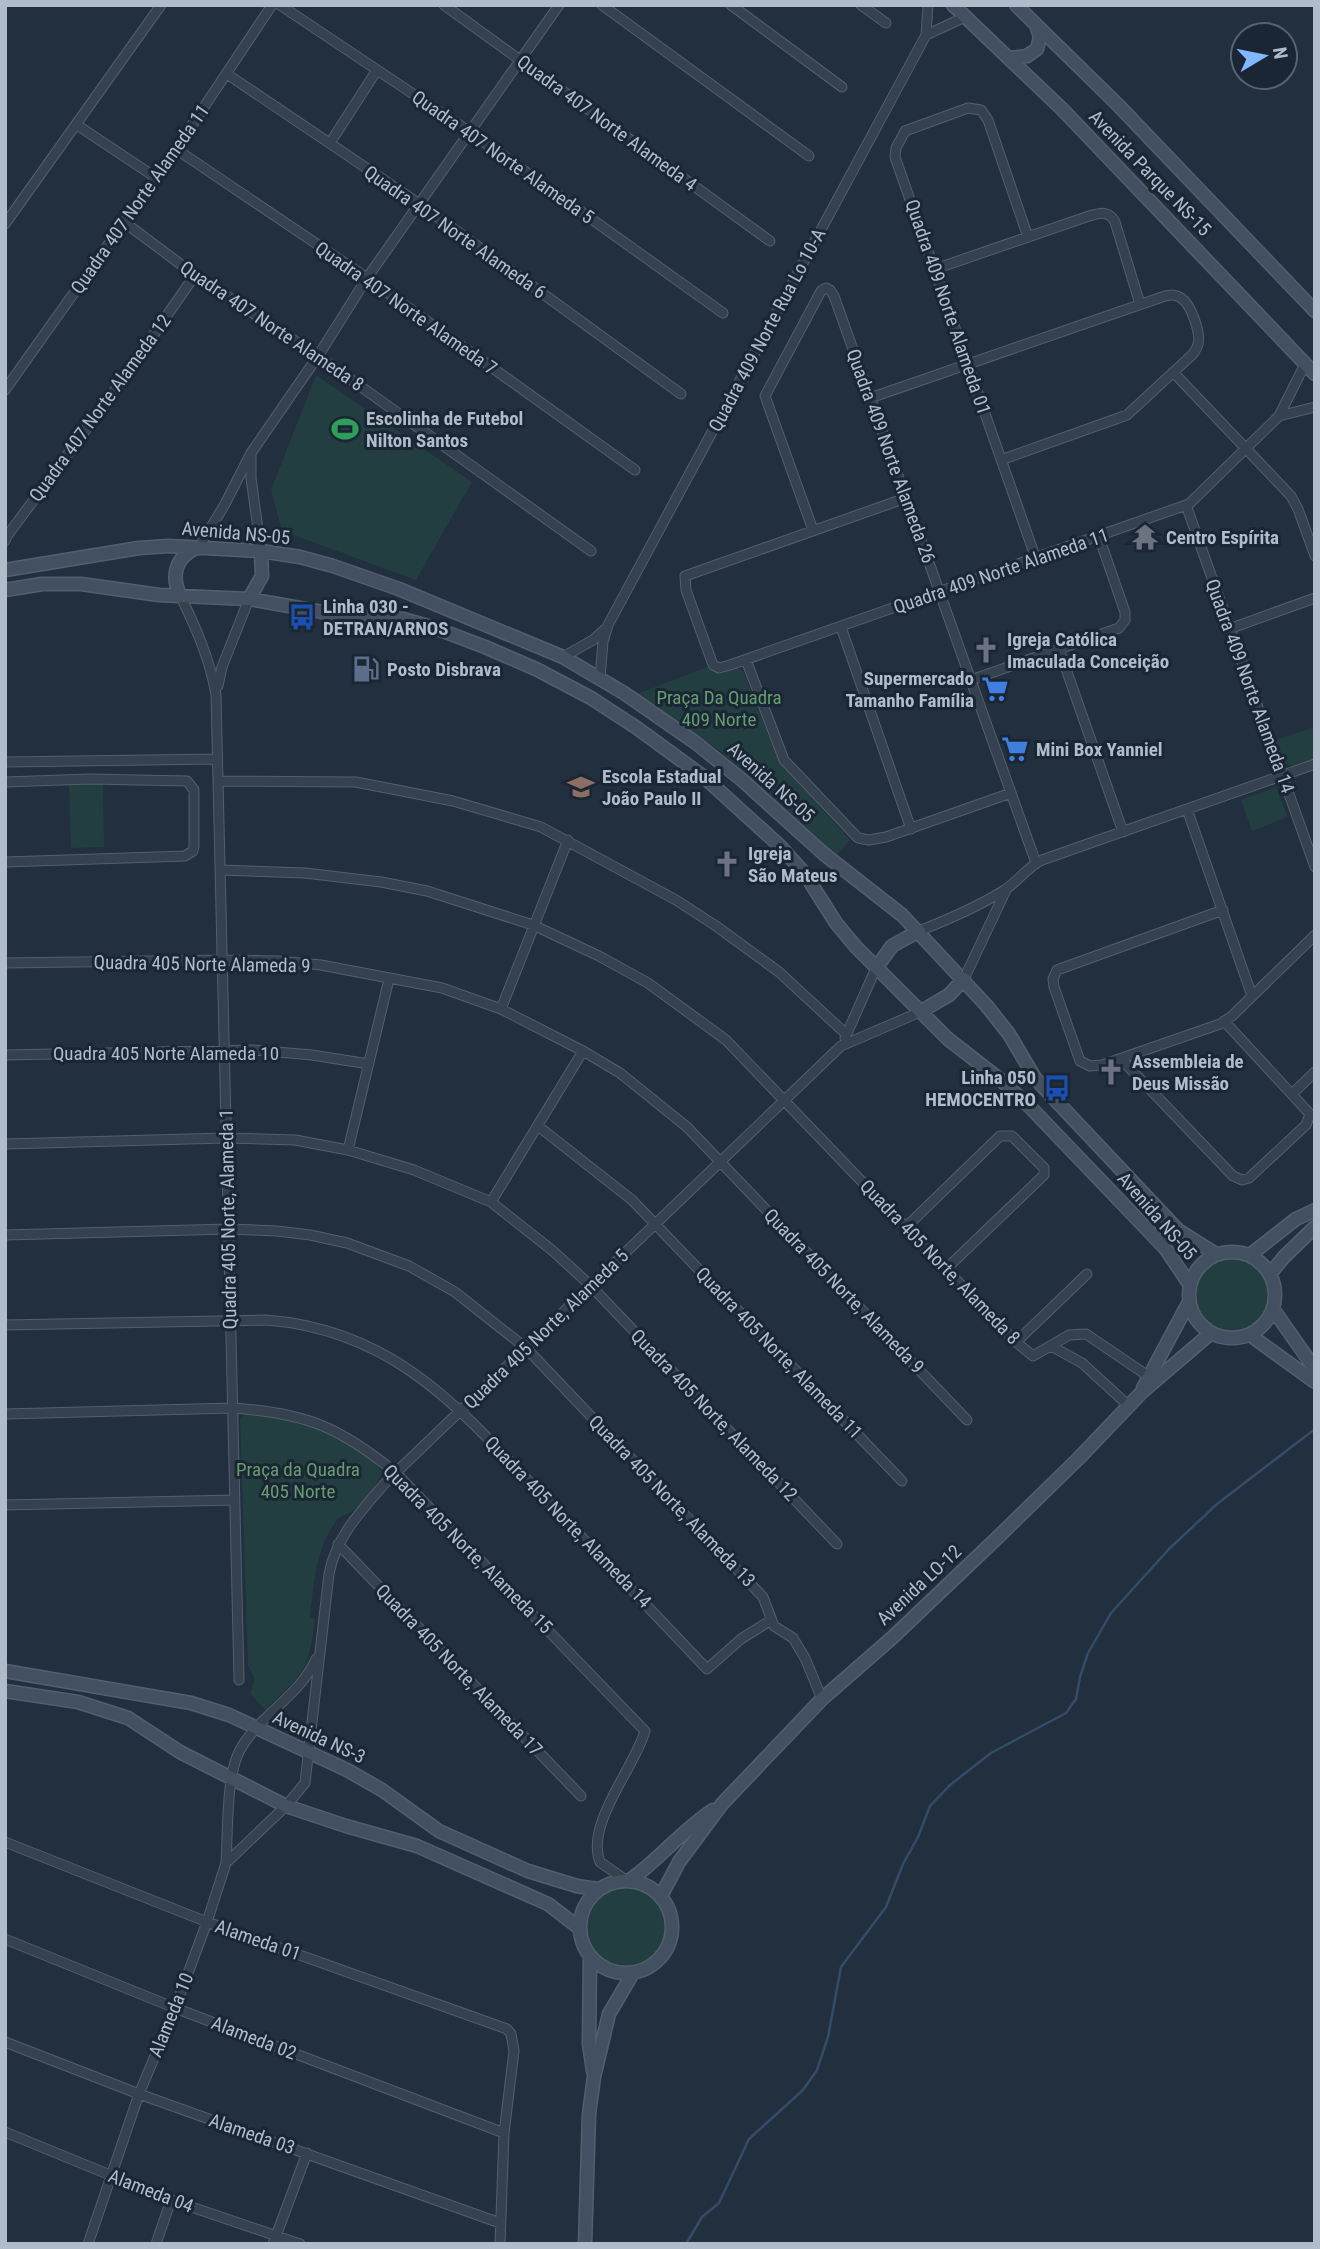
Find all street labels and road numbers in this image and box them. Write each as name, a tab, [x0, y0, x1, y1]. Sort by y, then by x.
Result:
street label: Quadra 407 Norte Alameda 4	[513, 50, 701, 196]
street label: Quadra 407 Norte Alameda 5	[408, 85, 598, 229]
street label: Quadra 407 Norte Alameda 11	[66, 100, 214, 298]
street label: Avenida Parque NS-15	[1084, 105, 1216, 241]
street label: Quadra 407 Norte Alameda 6	[360, 160, 550, 304]
street label: Quadra 409 Norte Alameda 01	[900, 196, 996, 418]
street label: Quadra 409 Norte Rua Lo 10-A	[704, 224, 830, 436]
street label: Quadra 407 Norte Alameda 7	[311, 236, 501, 380]
street label: Quadra 407 Norte Alameda 8	[176, 256, 368, 396]
street label: Quadra 407 Norte Alameda 12	[24, 310, 176, 506]
street label: Quadra 409 Norte Alameda 26	[842, 346, 940, 566]
street label: Avenida NS-05	[181, 517, 291, 549]
street label: Quadra 409 Norte Alameda 11	[890, 523, 1112, 619]
street label: Quadra 409 Norte Alameda 14	[1201, 576, 1299, 796]
street label: Avenida NS-05	[723, 737, 819, 827]
street label: Quadra 405 Norte Alameda 9	[93, 951, 311, 977]
street label: Quadra 405 Norte Alameda 10	[53, 1042, 279, 1065]
street label: Quadra 405 Norte, Alameda 1	[215, 1109, 241, 1329]
street label: Avenida NS-05	[1113, 1167, 1201, 1265]
street label: Quadra 405 Norte, Alameda 8	[855, 1175, 1025, 1349]
street label: Quadra 405 Norte, Alameda 9	[759, 1204, 929, 1378]
street label: Quadra 405 Norte, Alameda 5	[459, 1244, 633, 1414]
street label: Quadra 405 Norte, Alameda 11	[691, 1262, 867, 1444]
street label: Quadra 405 Norte, Alameda 12	[626, 1324, 802, 1506]
street label: Quadra 405 Norte, Alameda 13	[584, 1410, 760, 1592]
street label: Quadra 405 Norte, Alameda 14	[480, 1431, 656, 1613]
street label: Quadra 405 Norte, Alameda 15	[379, 1460, 557, 1638]
street label: Avenida LO-12	[872, 1540, 966, 1630]
street label: Quadra 405 Norte, Alameda 17	[371, 1579, 547, 1761]
street label: Avenida NS-3	[269, 1706, 369, 1768]
street label: Alameda 01	[212, 1915, 304, 1965]
street label: Alameda 10	[144, 1969, 198, 2061]
street label: Alameda 02	[208, 2011, 300, 2065]
street label: Alameda 03	[206, 2109, 298, 2159]
street label: Alameda 04	[105, 2164, 197, 2218]

